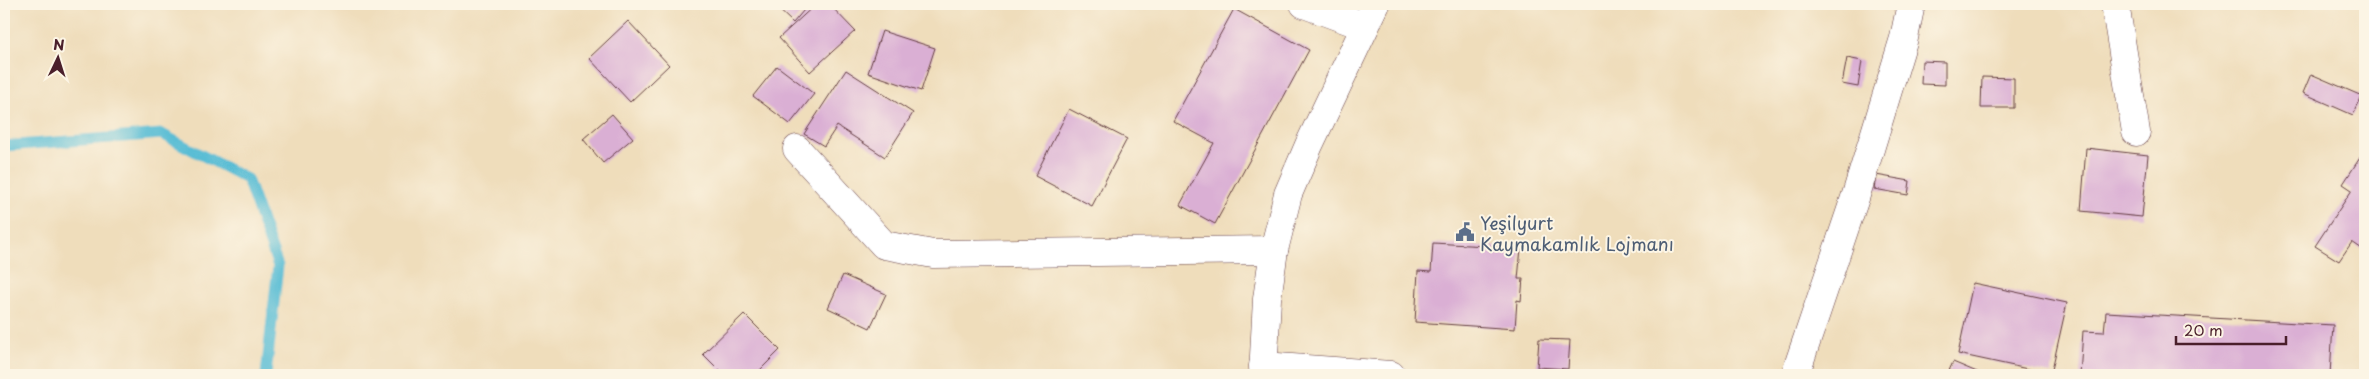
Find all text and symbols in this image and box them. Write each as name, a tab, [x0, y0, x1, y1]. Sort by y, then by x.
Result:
north arrow	[32, 32, 82, 82]
text: N	[53, 34, 65, 55]
place label: Yeşilyurt Kaymakamlık Lojmanı	[1480, 209, 1674, 257]
public building icon: Yeşilyurt Kaymakamlık Lojmanı	[1454, 221, 1476, 243]
scale bar	[2176, 314, 2286, 346]
text: 20 m	[2184, 318, 2223, 341]

